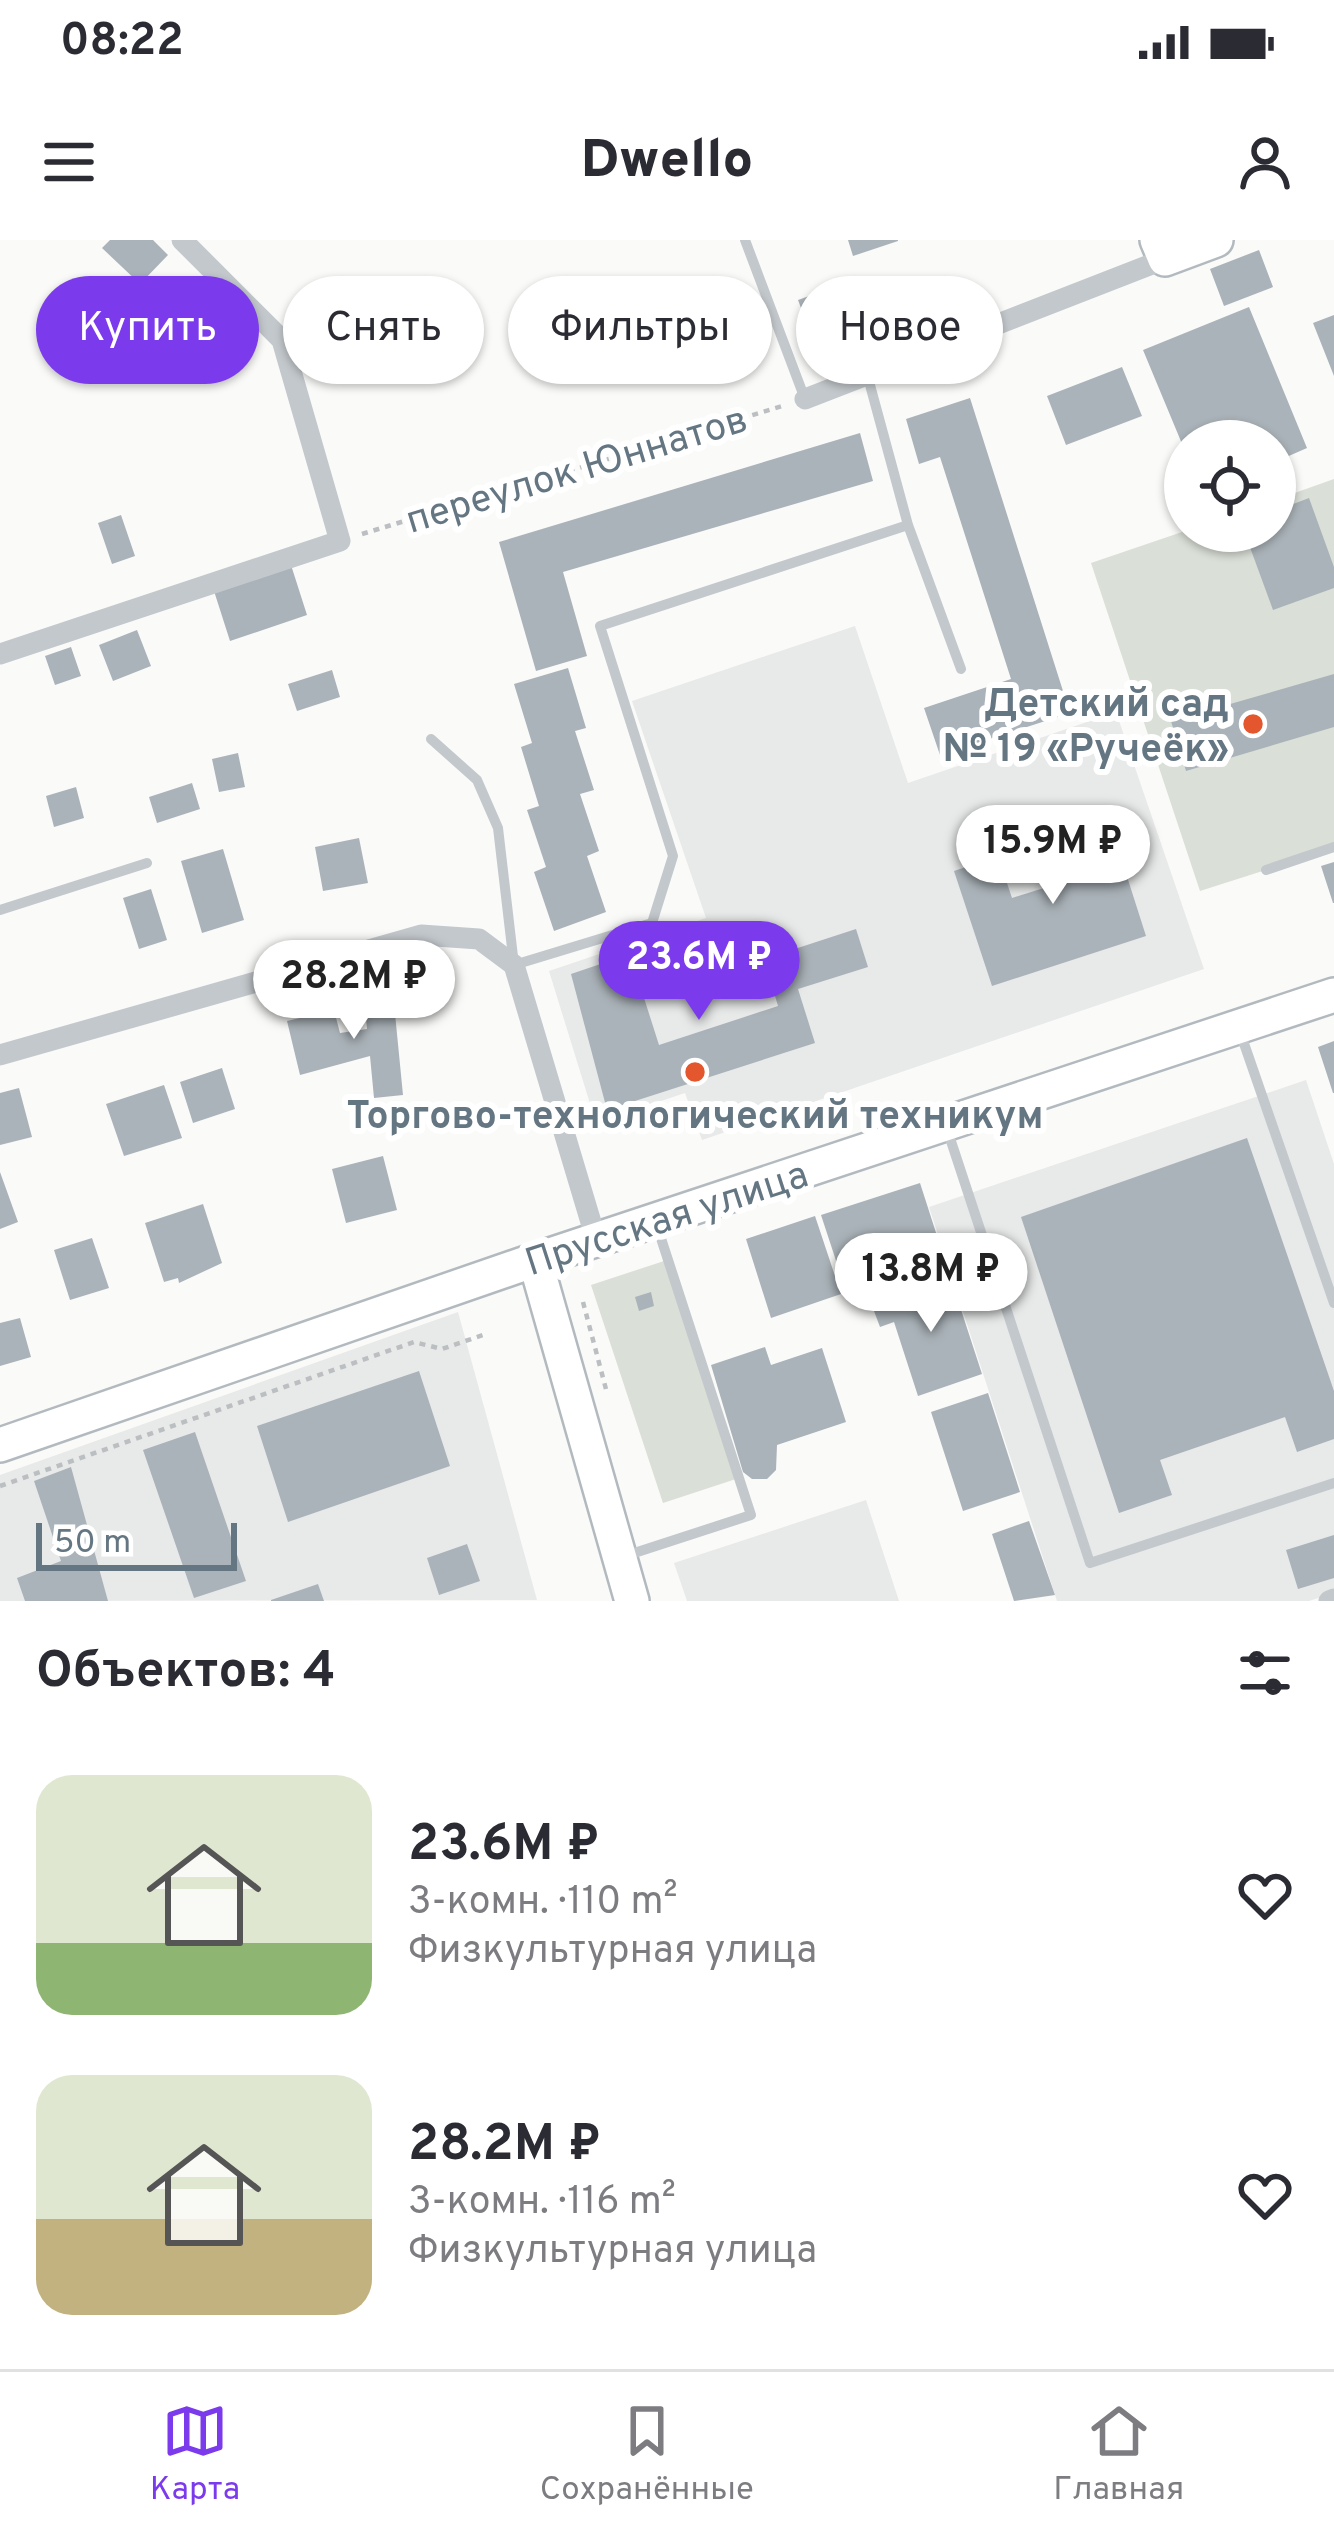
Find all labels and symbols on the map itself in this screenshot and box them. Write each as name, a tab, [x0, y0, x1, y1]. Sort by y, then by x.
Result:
street label: переулок Юннатов	[400, 397, 754, 548]
place label: Детский сад № 19 «Ручеёк»	[942, 682, 1229, 776]
marker: Детский сад № 19 «Ручеёк»	[1240, 711, 1266, 737]
pin: 15.9M ₽	[942, 805, 1164, 907]
pin: 23.6M ₽	[588, 921, 810, 1023]
pin: 28.2M ₽	[243, 940, 465, 1042]
marker: Торгово-технологический техникум	[682, 1059, 708, 1085]
place label: Торгово-технологический техникум	[346, 1094, 1044, 1143]
street label: Прусская улица	[520, 1152, 815, 1290]
pin: 13.8M ₽	[820, 1233, 1042, 1335]
scale bar	[36, 1517, 237, 1570]

